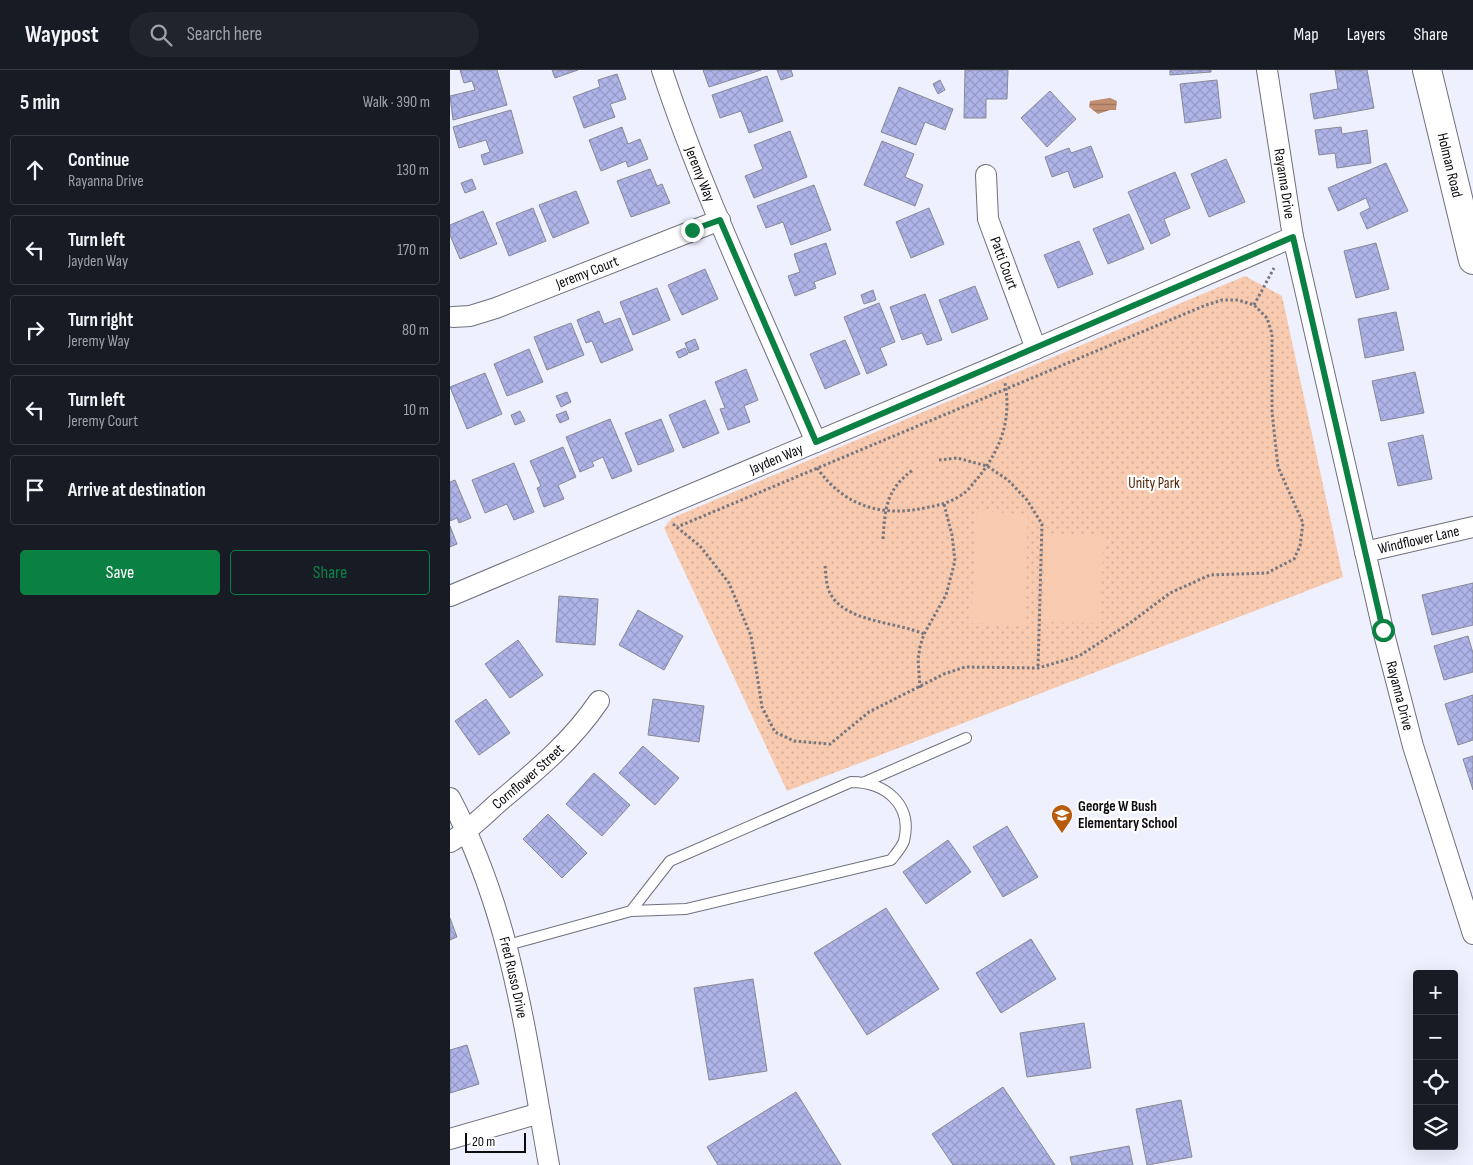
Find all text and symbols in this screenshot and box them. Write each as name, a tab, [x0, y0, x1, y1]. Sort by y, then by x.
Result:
search box	[129, 12, 479, 57]
text: Waypost	[25, 20, 99, 49]
icon: search	[147, 21, 175, 49]
text: Search here	[187, 23, 262, 46]
text: Map	[1294, 24, 1319, 45]
text: Layers	[1347, 24, 1386, 45]
text: Share	[1414, 24, 1448, 45]
text: 5 min	[20, 90, 60, 115]
text: Walk · 390 m	[363, 93, 430, 112]
street label: Holman Road	[1433, 131, 1467, 200]
street label: Jeremy Way	[680, 143, 719, 205]
street label: Rayanna Drive	[1269, 147, 1299, 220]
text: Continue	[68, 149, 129, 172]
icon: ahead	[21, 156, 49, 184]
text: 130 m	[397, 161, 429, 180]
text: Rayanna Drive	[68, 172, 144, 191]
route end	[681, 219, 704, 242]
text: Turn left	[68, 229, 125, 252]
street label: Patti Court	[985, 234, 1022, 293]
icon: left	[21, 236, 49, 264]
text: 170 m	[397, 241, 429, 260]
text: Jayden Way	[68, 252, 128, 271]
street label: Jeremy Court	[552, 252, 622, 294]
text: Turn right	[68, 309, 133, 332]
icon: right	[21, 316, 49, 344]
text: 80 m	[402, 321, 429, 340]
text: Jeremy Way	[68, 332, 130, 351]
text: Turn left	[68, 389, 125, 412]
icon: left	[21, 396, 49, 424]
text: 10 m	[403, 401, 429, 420]
text: Jeremy Court	[68, 412, 138, 431]
street label: Jayden Way	[746, 439, 806, 479]
park label: Unity Park	[1128, 474, 1180, 493]
icon: arrive	[21, 476, 49, 504]
text: Arrive at destination	[68, 479, 206, 502]
street label: Windflower Lane	[1376, 521, 1461, 559]
button: Save	[20, 550, 220, 595]
button: Share	[230, 550, 430, 595]
route start	[1372, 619, 1395, 642]
street label: Rayanna Drive	[1381, 659, 1418, 733]
street label: Cornflower Street	[488, 740, 569, 814]
place label: George W Bush Elementary School	[1078, 797, 1177, 833]
school or university icon: George W Bush Elementary School	[1050, 803, 1074, 834]
street label: Fred Russo Drive	[494, 935, 532, 1020]
map controls	[1413, 970, 1458, 1150]
button: +	[1413, 970, 1458, 1015]
button: −	[1413, 1015, 1458, 1060]
button: locate	[1413, 1060, 1458, 1105]
button: layers	[1413, 1105, 1458, 1150]
scale bar	[465, 1130, 526, 1153]
text: 20 m	[472, 1133, 495, 1150]

